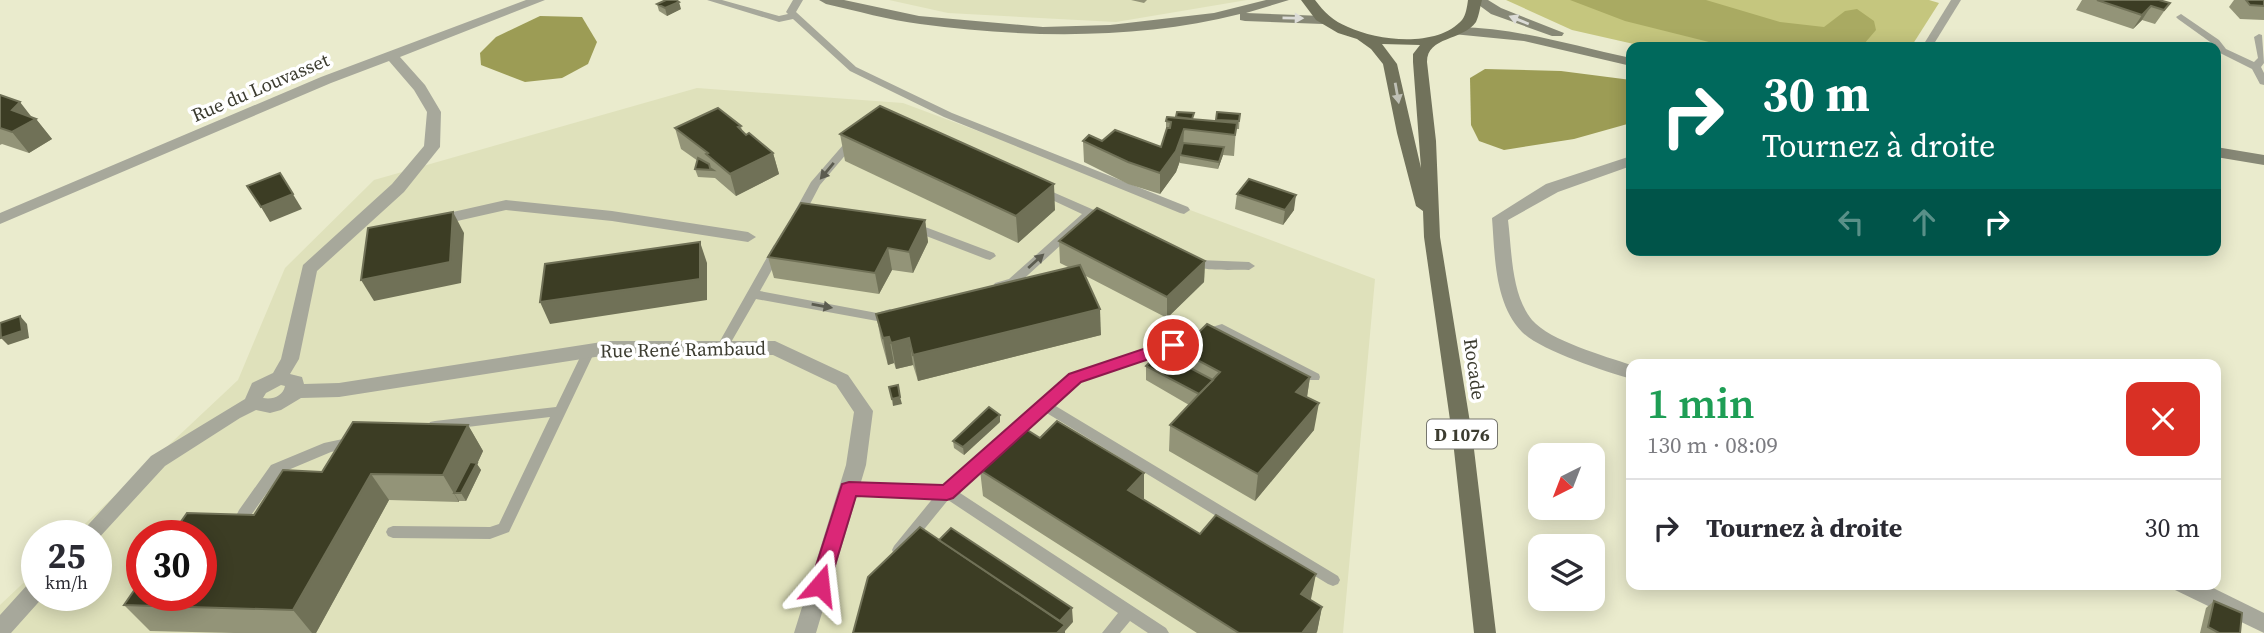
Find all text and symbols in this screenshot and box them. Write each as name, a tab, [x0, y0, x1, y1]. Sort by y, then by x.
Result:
one-way arrow	[1282, 12, 1304, 24]
one-way arrow	[1508, 15, 1529, 26]
street label: Rue du Louvasset	[187, 46, 333, 128]
text: 30 m	[1762, 60, 1870, 127]
icon: right	[1647, 70, 1738, 161]
one-way arrow	[1392, 82, 1403, 104]
text: Tournez à droite	[1762, 124, 1995, 168]
one-way arrow	[820, 162, 835, 179]
icon: left	[1832, 203, 1870, 241]
icon: ahead	[1905, 203, 1943, 241]
icon: right	[1978, 203, 2016, 241]
one-way arrow	[1027, 254, 1044, 270]
one-way arrow	[811, 301, 833, 312]
pin	[1143, 315, 1203, 375]
icon: arrive	[1154, 326, 1192, 364]
street label: Rue René Rambaud	[600, 335, 766, 363]
street label: Rocade	[1458, 336, 1492, 402]
text: 1 min	[1647, 374, 1755, 432]
button: close	[2126, 382, 2200, 456]
road number: D 1076	[1427, 420, 1497, 448]
text: 130 m · 08:09	[1647, 429, 1778, 461]
north arrow	[1528, 443, 1605, 520]
map controls	[1528, 443, 1605, 611]
icon: right	[1647, 509, 1685, 547]
text: Tournez à droite	[1706, 510, 1902, 546]
text: 30 m	[2145, 510, 2200, 546]
speed limit sign: 30	[126, 520, 217, 611]
text: 25	[48, 532, 85, 580]
button: layers	[1528, 534, 1605, 611]
position arrow	[783, 548, 857, 622]
text: km/h	[45, 570, 88, 595]

